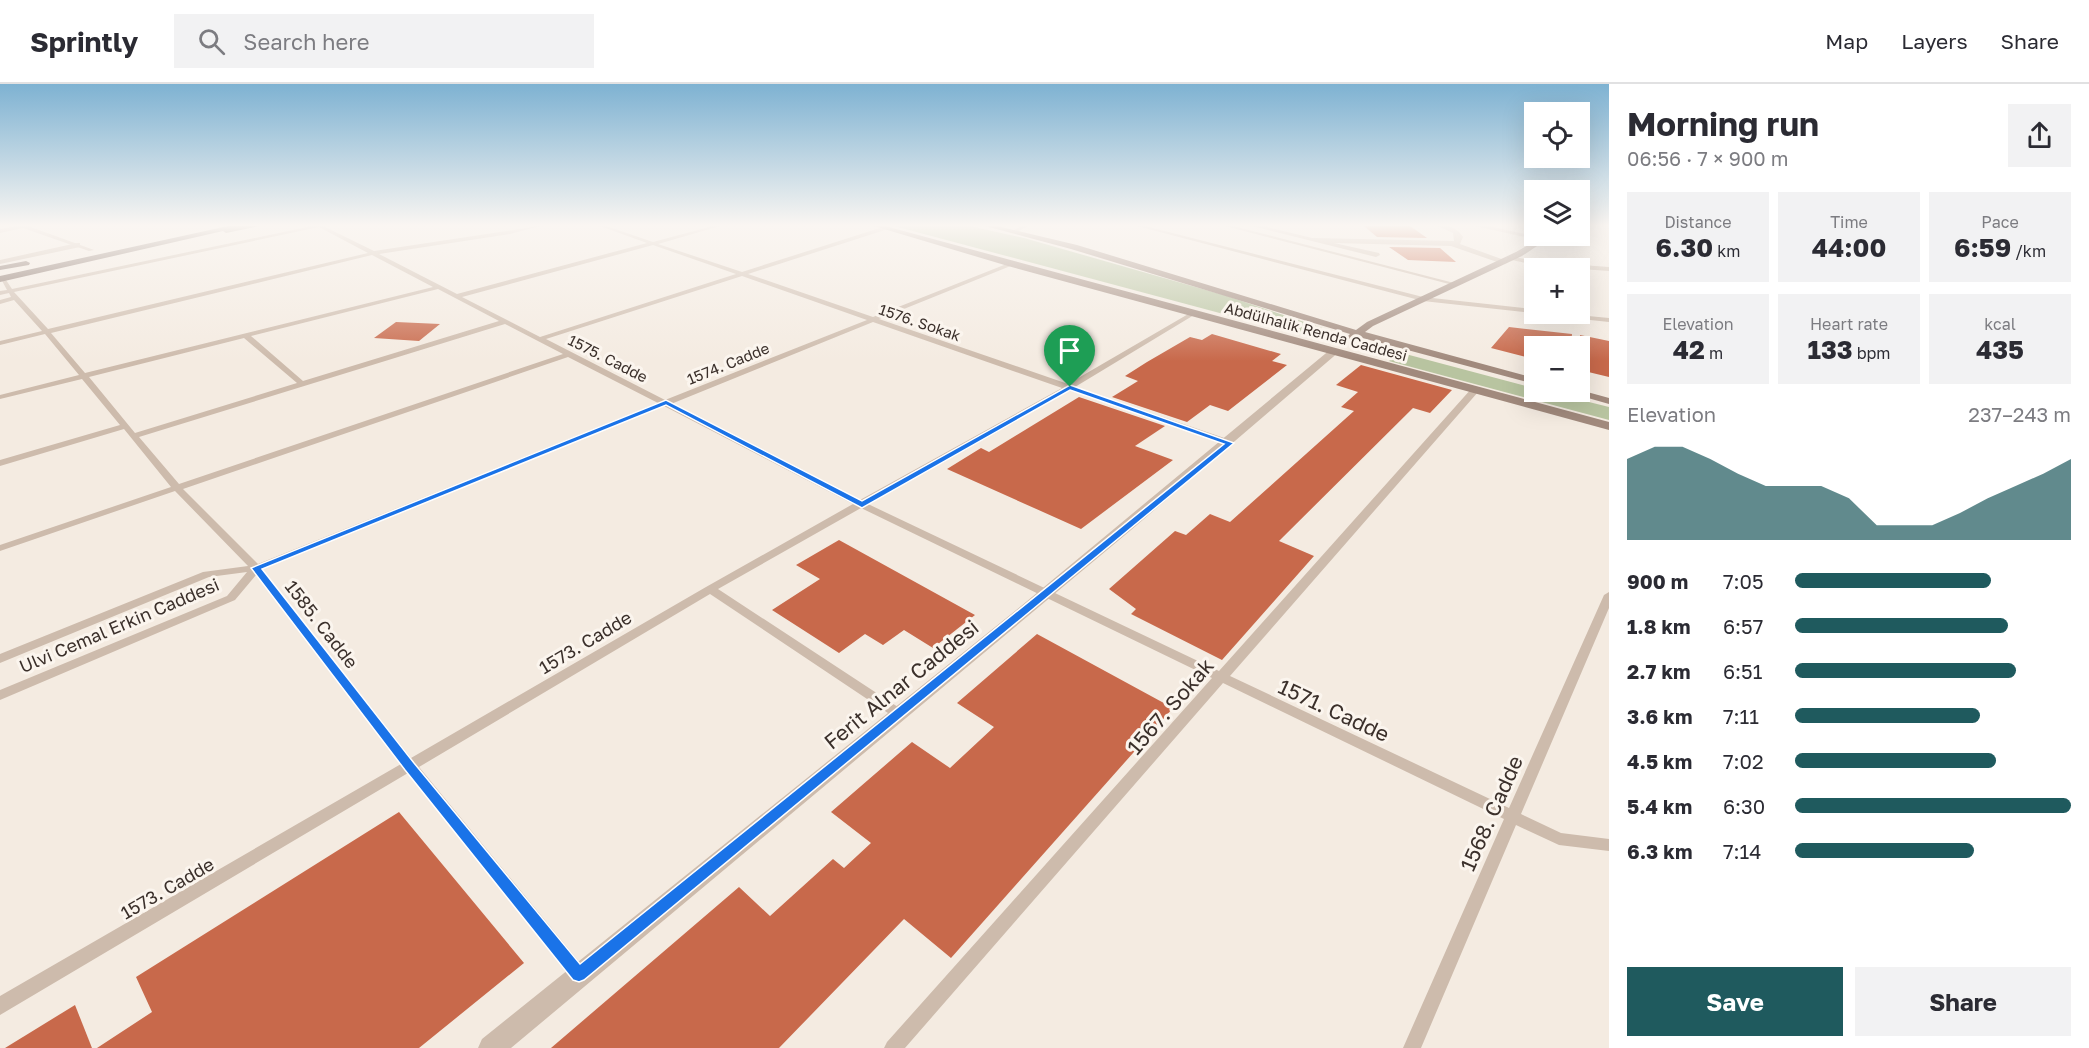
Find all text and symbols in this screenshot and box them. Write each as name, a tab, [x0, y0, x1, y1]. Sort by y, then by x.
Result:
search box	[174, 14, 594, 68]
text: Sprintly	[30, 25, 138, 58]
icon: search	[195, 25, 228, 58]
text: Search here	[243, 28, 369, 55]
text: Map	[1825, 28, 1868, 54]
text: Layers	[1901, 28, 1968, 54]
text: Share	[2001, 28, 2059, 54]
map controls	[1524, 102, 1590, 402]
button: locate	[1524, 102, 1590, 168]
text: Morning run	[1627, 104, 1819, 143]
button: share	[2008, 104, 2071, 167]
text: 06:56 · 7 × 900 m	[1627, 146, 1788, 170]
button: layers	[1524, 180, 1590, 246]
text: Distance	[1664, 212, 1732, 232]
text: Time	[1830, 212, 1868, 232]
text: Pace	[1981, 212, 2019, 232]
text: 6.30	[1656, 232, 1713, 263]
text: 44:00	[1812, 232, 1886, 263]
text: 6:59	[1954, 232, 2011, 263]
text: km	[1713, 241, 1740, 261]
text: /km	[2011, 241, 2046, 261]
button: +	[1524, 258, 1590, 324]
street label: Abdülhalik Renda Caddesi	[1223, 298, 1409, 364]
street label: 1576. Sokak	[877, 300, 964, 345]
text: Elevation	[1662, 314, 1734, 334]
text: Heart rate	[1810, 314, 1888, 334]
text: kcal	[1984, 314, 2016, 334]
pin	[1044, 325, 1095, 387]
street label: 1575. Cadde	[565, 330, 651, 386]
icon: arrive	[1053, 334, 1086, 367]
text: 42	[1673, 334, 1705, 365]
text: 133	[1808, 334, 1853, 365]
text: 435	[1976, 334, 2024, 365]
button: −	[1524, 336, 1590, 402]
street label: 1574. Cadde	[684, 338, 772, 388]
text: m	[1705, 343, 1723, 363]
text: bpm	[1853, 343, 1890, 363]
text: Elevation	[1627, 402, 1716, 426]
text: 237–243 m	[1968, 402, 2071, 426]
text: 900 m	[1627, 569, 1688, 593]
text: 7:05	[1723, 569, 1764, 593]
street label: Ulvi Cemal Erkin Caddesi	[16, 573, 222, 677]
street label: 1585. Cadde	[281, 576, 363, 672]
street label: 1573. Cadde	[535, 606, 635, 678]
street label: Ferit Alnar Caddesi	[818, 614, 984, 754]
text: 1.8 km	[1627, 614, 1691, 638]
text: 6:57	[1723, 614, 1763, 638]
street label: 1567. Sokak	[1121, 652, 1219, 760]
text: 2.7 km	[1627, 659, 1691, 683]
text: 6:51	[1723, 659, 1762, 683]
street label: 1571. Cadde	[1274, 673, 1394, 747]
text: 3.6 km	[1627, 704, 1692, 728]
text: 7:11	[1723, 704, 1759, 728]
text: 4.5 km	[1627, 749, 1692, 773]
text: 7:02	[1723, 749, 1764, 773]
street label: 1568. Cadde	[1454, 751, 1528, 875]
text: 5.4 km	[1627, 794, 1692, 818]
text: 6:30	[1723, 794, 1765, 818]
text: 6.3 km	[1627, 839, 1692, 863]
text: 7:14	[1723, 839, 1762, 863]
street label: 1573. Cadde	[116, 852, 218, 924]
button: Save	[1627, 967, 1843, 1036]
button: Share	[1855, 967, 2071, 1036]

